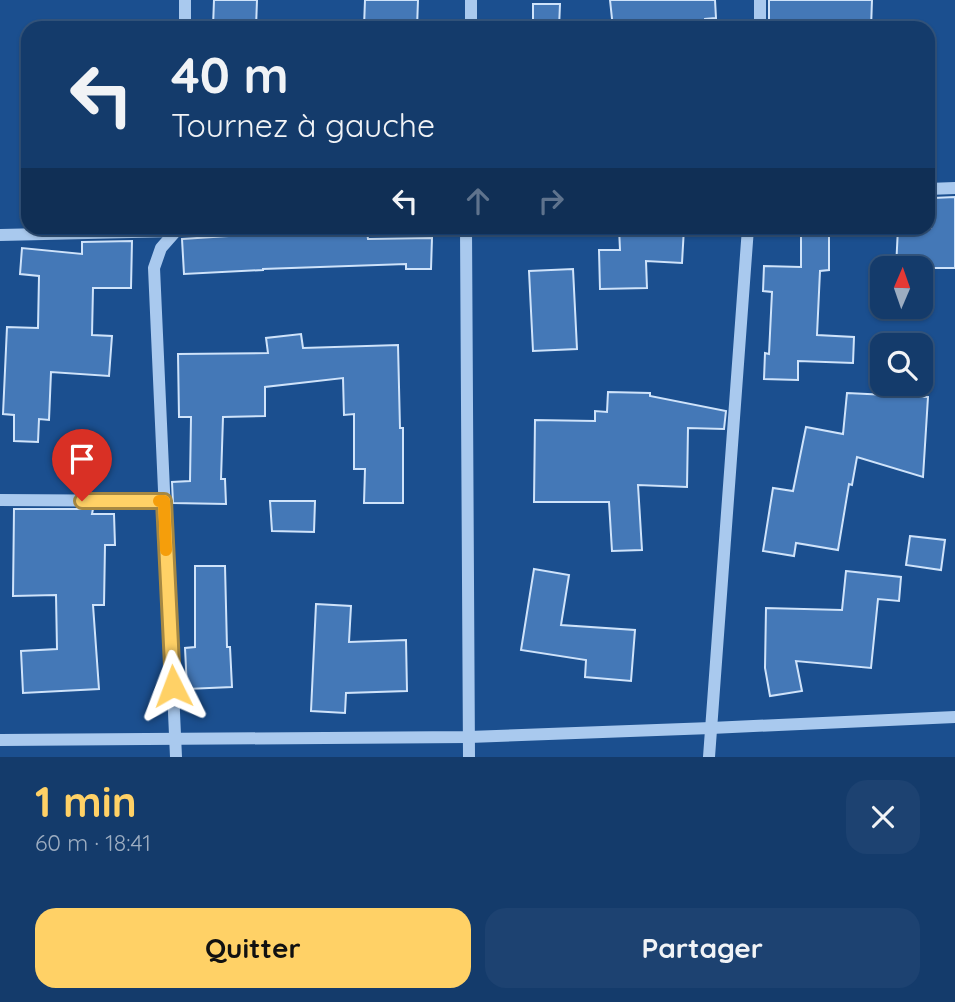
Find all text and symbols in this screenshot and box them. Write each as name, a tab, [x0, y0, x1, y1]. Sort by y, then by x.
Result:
text: 40 m	[171, 44, 289, 105]
icon: left	[56, 49, 147, 140]
text: Tournez à gauche	[171, 105, 435, 145]
icon: left	[386, 182, 424, 220]
icon: ahead	[459, 182, 497, 220]
icon: right	[532, 182, 570, 220]
north arrow	[870, 256, 933, 318]
map controls	[870, 256, 933, 396]
button: search	[870, 333, 933, 396]
pin	[52, 429, 112, 501]
icon: arrive	[63, 440, 101, 478]
position arrow	[136, 649, 210, 723]
text: 1 min	[35, 775, 137, 828]
button: close	[846, 780, 920, 854]
text: 60 m · 18:41	[35, 828, 151, 857]
button: Quitter	[35, 908, 471, 988]
button: Partager	[485, 908, 920, 988]

